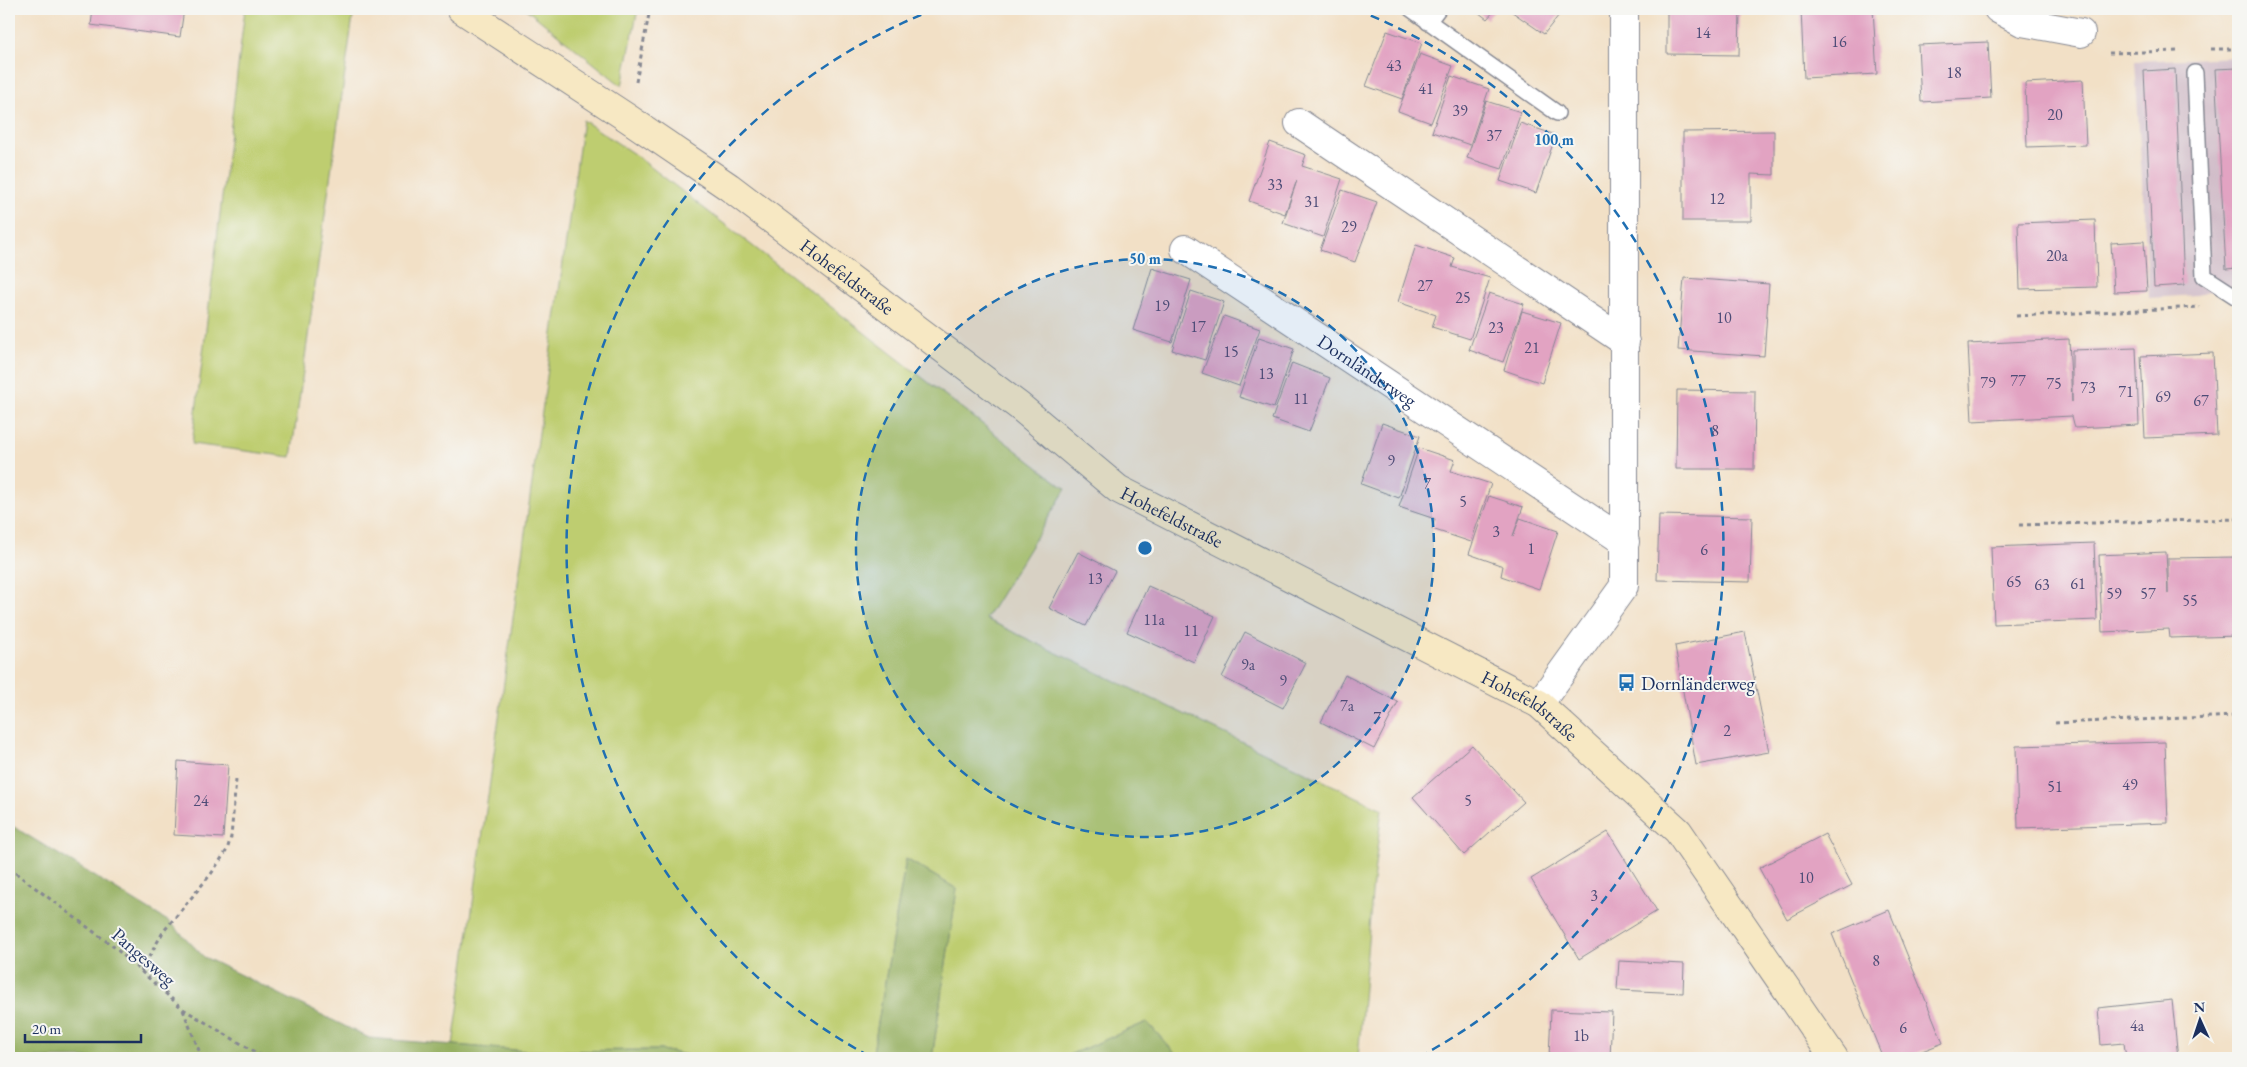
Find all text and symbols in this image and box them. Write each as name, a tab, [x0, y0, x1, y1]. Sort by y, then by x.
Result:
house number: 14	[1695, 22, 1711, 43]
house number: 16	[1831, 31, 1847, 52]
house number: 43	[1386, 55, 1402, 76]
house number: 18	[1946, 62, 1962, 83]
house number: 41	[1418, 78, 1434, 99]
house number: 39	[1452, 100, 1468, 121]
house number: 20	[2047, 104, 2063, 125]
house number: 37	[1486, 125, 1502, 146]
text: 100 m	[1534, 130, 1574, 149]
house number: 33	[1267, 174, 1283, 195]
house number: 12	[1709, 188, 1725, 209]
house number: 31	[1304, 191, 1320, 212]
house number: 29	[1341, 216, 1357, 237]
street label: Hohefeldstraße	[795, 233, 900, 320]
house number: 20a	[2046, 245, 2068, 266]
text: 50 m	[1129, 249, 1161, 268]
house number: 27	[1417, 275, 1433, 296]
house number: 25	[1455, 287, 1471, 308]
house number: 19	[1154, 295, 1170, 316]
house number: 10	[1716, 307, 1732, 328]
house number: 17	[1190, 316, 1206, 337]
house number: 23	[1488, 317, 1504, 338]
street label: Dornländerweg	[1313, 328, 1422, 413]
house number: 21	[1524, 337, 1540, 358]
house number: 15	[1223, 341, 1239, 362]
house number: 13	[1258, 363, 1274, 384]
house number: 77	[2010, 370, 2026, 391]
house number: 79	[1980, 372, 1996, 393]
house number: 75	[2046, 373, 2062, 394]
house number: 73	[2080, 377, 2096, 398]
house number: 71	[2118, 381, 2134, 402]
house number: 69	[2155, 386, 2171, 407]
house number: 11	[1293, 388, 1309, 409]
house number: 67	[2193, 390, 2209, 411]
house number: 8	[1711, 420, 1719, 441]
house number: 9	[1387, 450, 1395, 471]
house number: 7	[1423, 473, 1431, 494]
street label: Hohefeldstraße	[1116, 480, 1228, 553]
house number: 5	[1459, 491, 1467, 512]
house number: 3	[1492, 521, 1500, 542]
house number: 1	[1527, 538, 1535, 559]
centre of rings	[1136, 539, 1154, 557]
house number: 6	[1700, 539, 1708, 560]
house number: 13	[1087, 568, 1103, 589]
house number: 65	[2006, 571, 2022, 592]
house number: 61	[2070, 573, 2086, 594]
house number: 63	[2034, 574, 2050, 595]
house number: 59	[2106, 583, 2122, 604]
house number: 57	[2140, 583, 2156, 604]
house number: 55	[2182, 590, 2198, 611]
house number: 11a	[1143, 609, 1165, 630]
house number: 11	[1183, 620, 1199, 641]
house number: 9a	[1241, 654, 1256, 675]
street label: Hohefeldstraße	[1477, 664, 1584, 746]
house number: 9	[1279, 670, 1287, 691]
place label: Dornländerweg	[1641, 671, 1756, 696]
bus stop icon: Dornländerweg	[1617, 673, 1637, 693]
house number: 7a	[1340, 695, 1355, 716]
house number: 7	[1373, 707, 1381, 728]
house number: 2	[1723, 720, 1731, 741]
house number: 49	[2122, 774, 2138, 795]
house number: 51	[2047, 776, 2063, 797]
house number: 24	[193, 790, 209, 811]
house number: 5	[1464, 790, 1472, 811]
house number: 10	[1798, 867, 1814, 888]
house number: 3	[1590, 885, 1598, 906]
street label: Pangesweg	[107, 922, 182, 992]
house number: 8	[1872, 950, 1880, 971]
north arrow	[2174, 994, 2224, 1044]
text: N	[2193, 998, 2206, 1016]
scale bar	[25, 1012, 141, 1044]
house number: 4a	[2130, 1015, 2145, 1036]
house number: 6	[1899, 1017, 1907, 1038]
text: 20 m	[32, 1019, 61, 1038]
house number: 1b	[1573, 1025, 1589, 1046]

